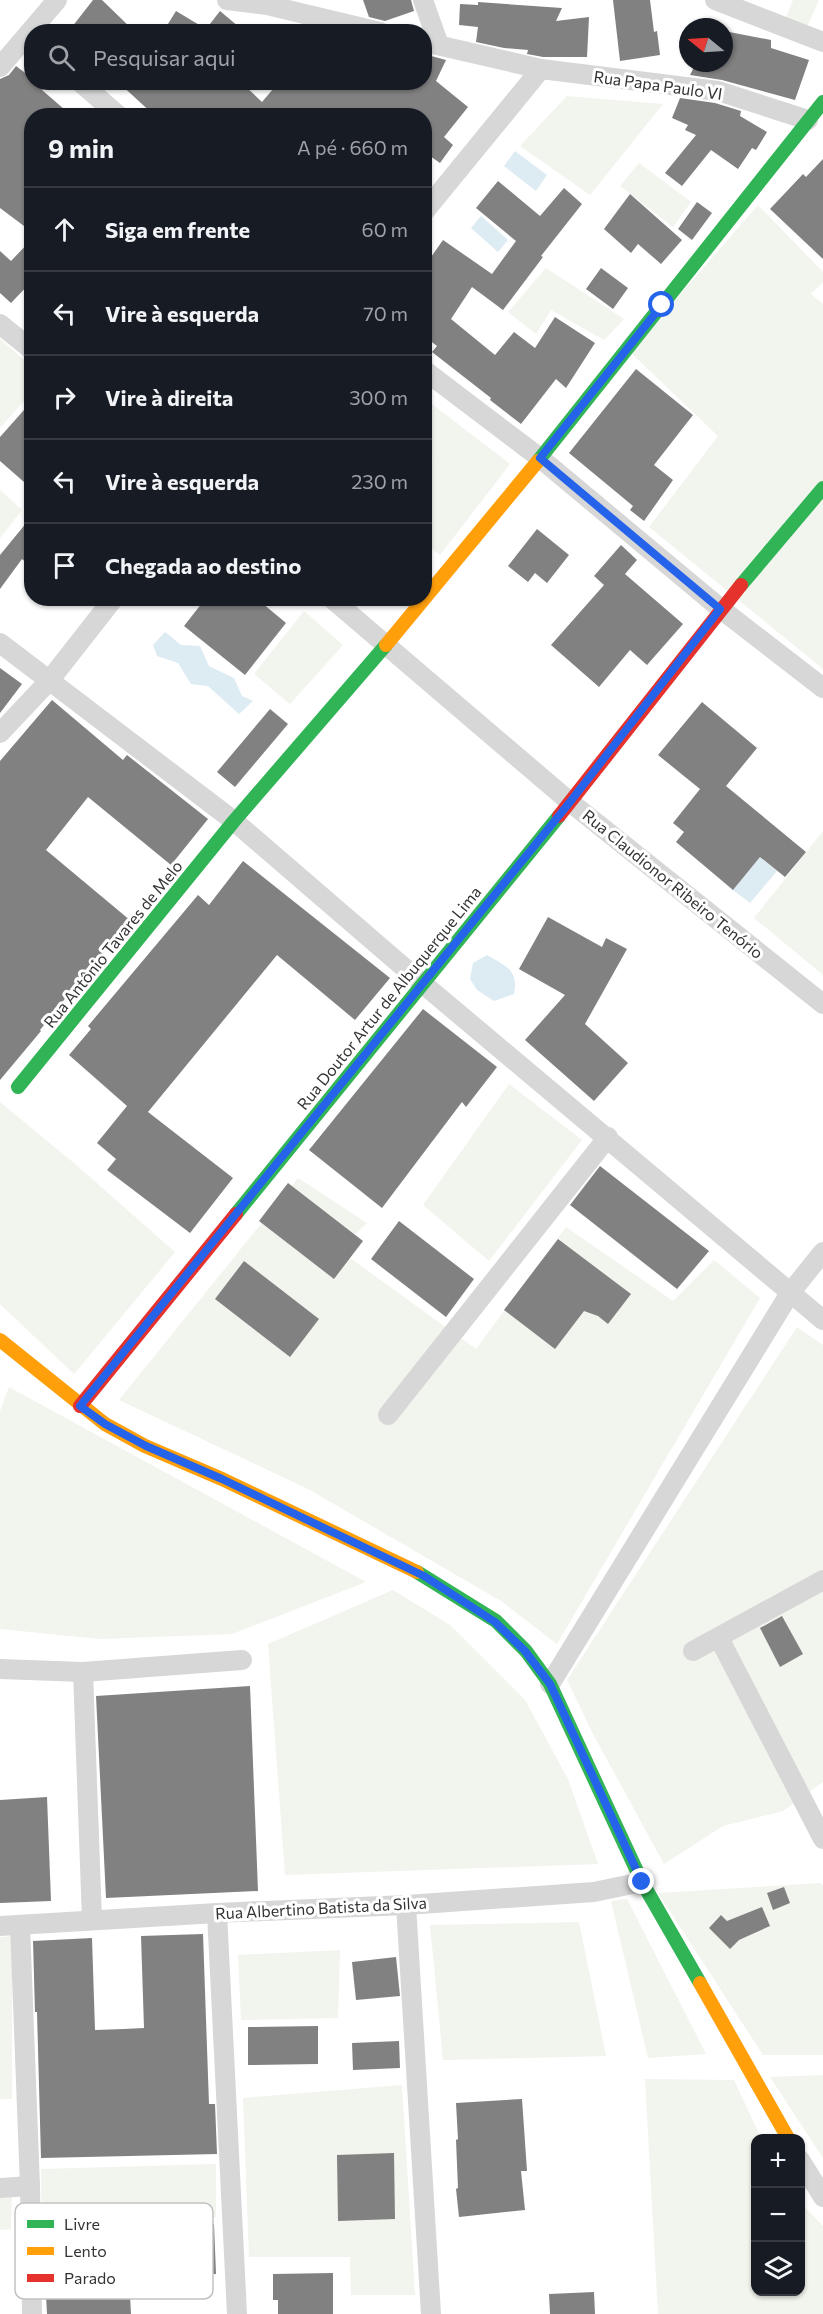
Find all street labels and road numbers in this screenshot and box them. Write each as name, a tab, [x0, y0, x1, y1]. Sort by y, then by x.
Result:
street label: Rua Papa Paulo VI	[592, 66, 724, 103]
street label: Rua Claudionor Ribeiro Tenório	[579, 805, 767, 962]
street label: Rua Antônio Tavares de Melo	[39, 856, 186, 1031]
street label: Rua Doutor Artur de Albuquerque Lima	[293, 882, 485, 1113]
street label: Rua Albertino Batista da Silva	[215, 1892, 427, 1923]

